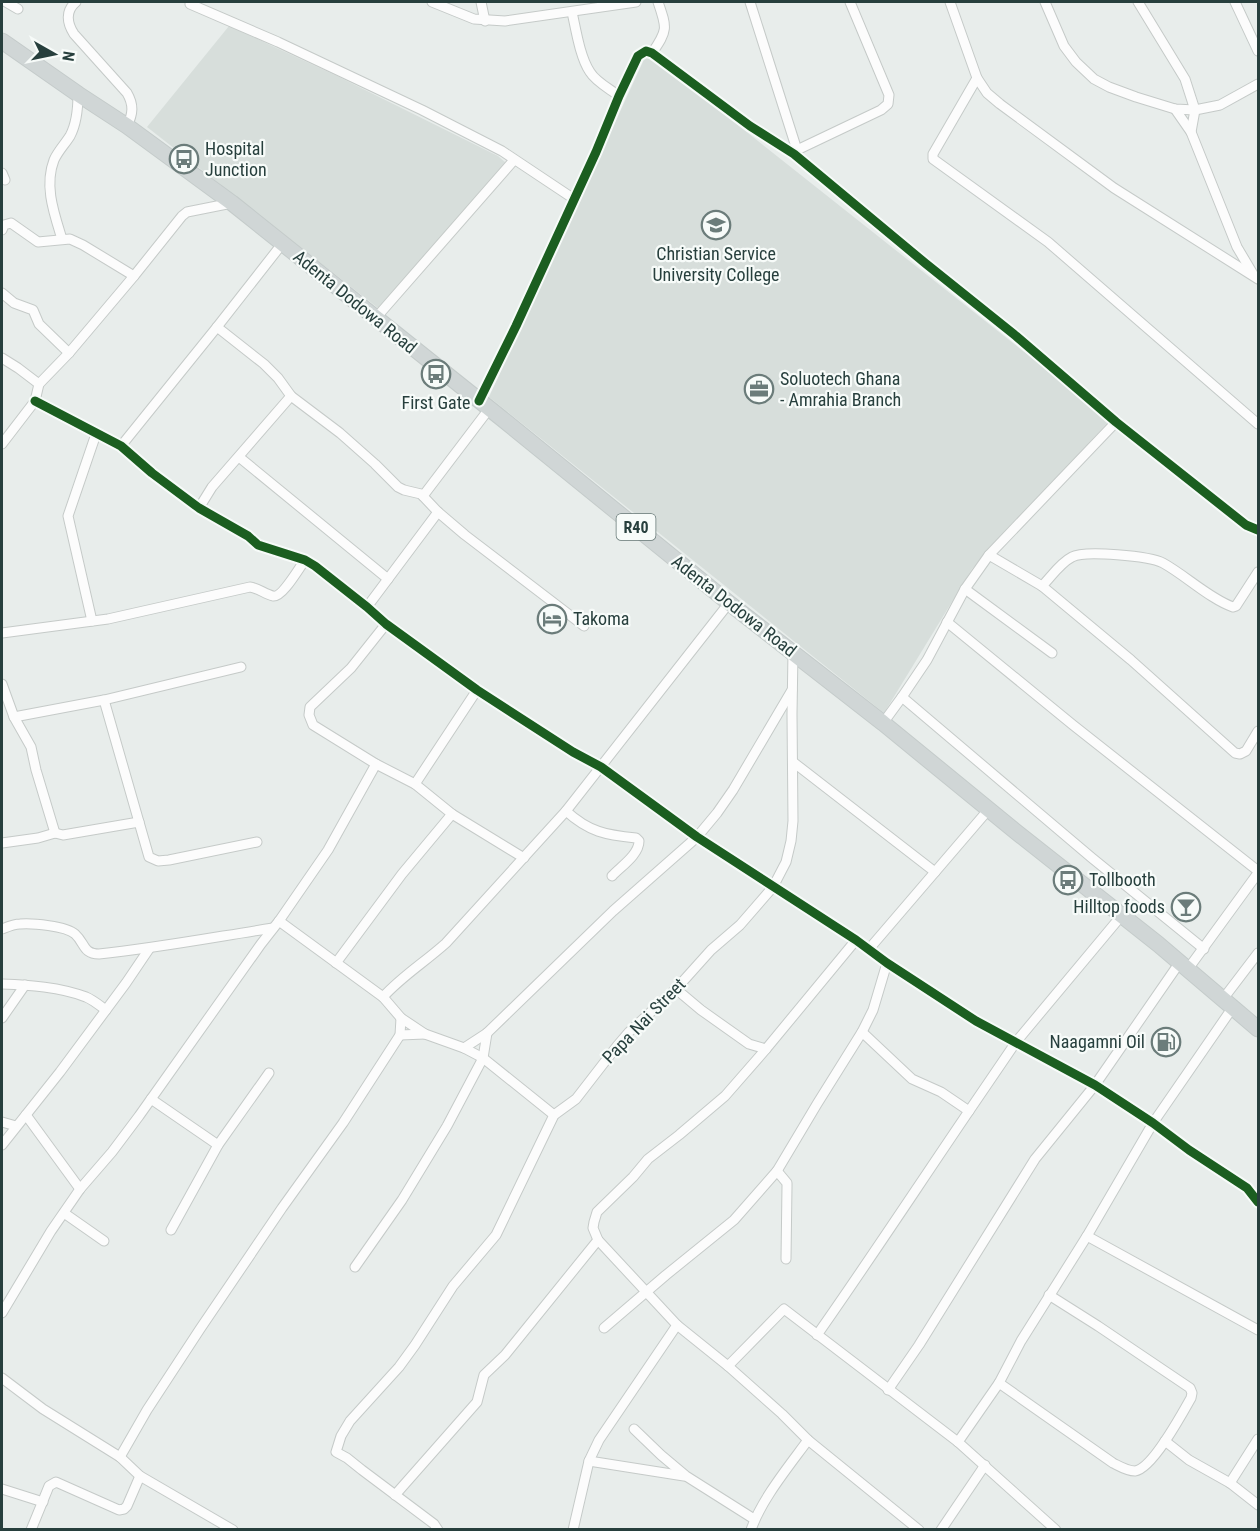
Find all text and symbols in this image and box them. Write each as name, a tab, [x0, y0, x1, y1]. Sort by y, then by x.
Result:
north arrow	[24, 24, 84, 84]
text: N	[58, 50, 78, 63]
place label: Hospital Junction	[205, 138, 267, 180]
bus stop icon: Hospital Junction	[168, 143, 200, 175]
school or university icon: Christian Service University College	[700, 209, 732, 241]
place label: Christian Service University College	[652, 243, 780, 285]
street label: Adenta Dodowa Road	[289, 245, 421, 358]
bus stop icon: First Gate	[420, 358, 452, 390]
place label: Soluotech Ghana - Amrahia Branch	[780, 368, 901, 410]
office icon: Soluotech Ghana - Amrahia Branch	[743, 373, 775, 405]
place label: First Gate	[402, 392, 470, 413]
road number: R40	[616, 514, 656, 540]
street label: Adenta Dodowa Road	[668, 550, 801, 661]
hotel icon: Takoma	[536, 603, 568, 635]
place label: Takoma	[573, 608, 629, 629]
bus stop icon: Tollbooth	[1052, 864, 1084, 896]
place label: Tollbooth	[1089, 869, 1156, 890]
bar icon: Hilltop foods	[1170, 891, 1202, 923]
place label: Hilltop foods	[1073, 896, 1165, 917]
street label: Papa Nai Street	[598, 974, 690, 1068]
fuel station icon: Naagamni Oil	[1150, 1026, 1182, 1058]
place label: Naagamni Oil	[1049, 1031, 1145, 1052]

